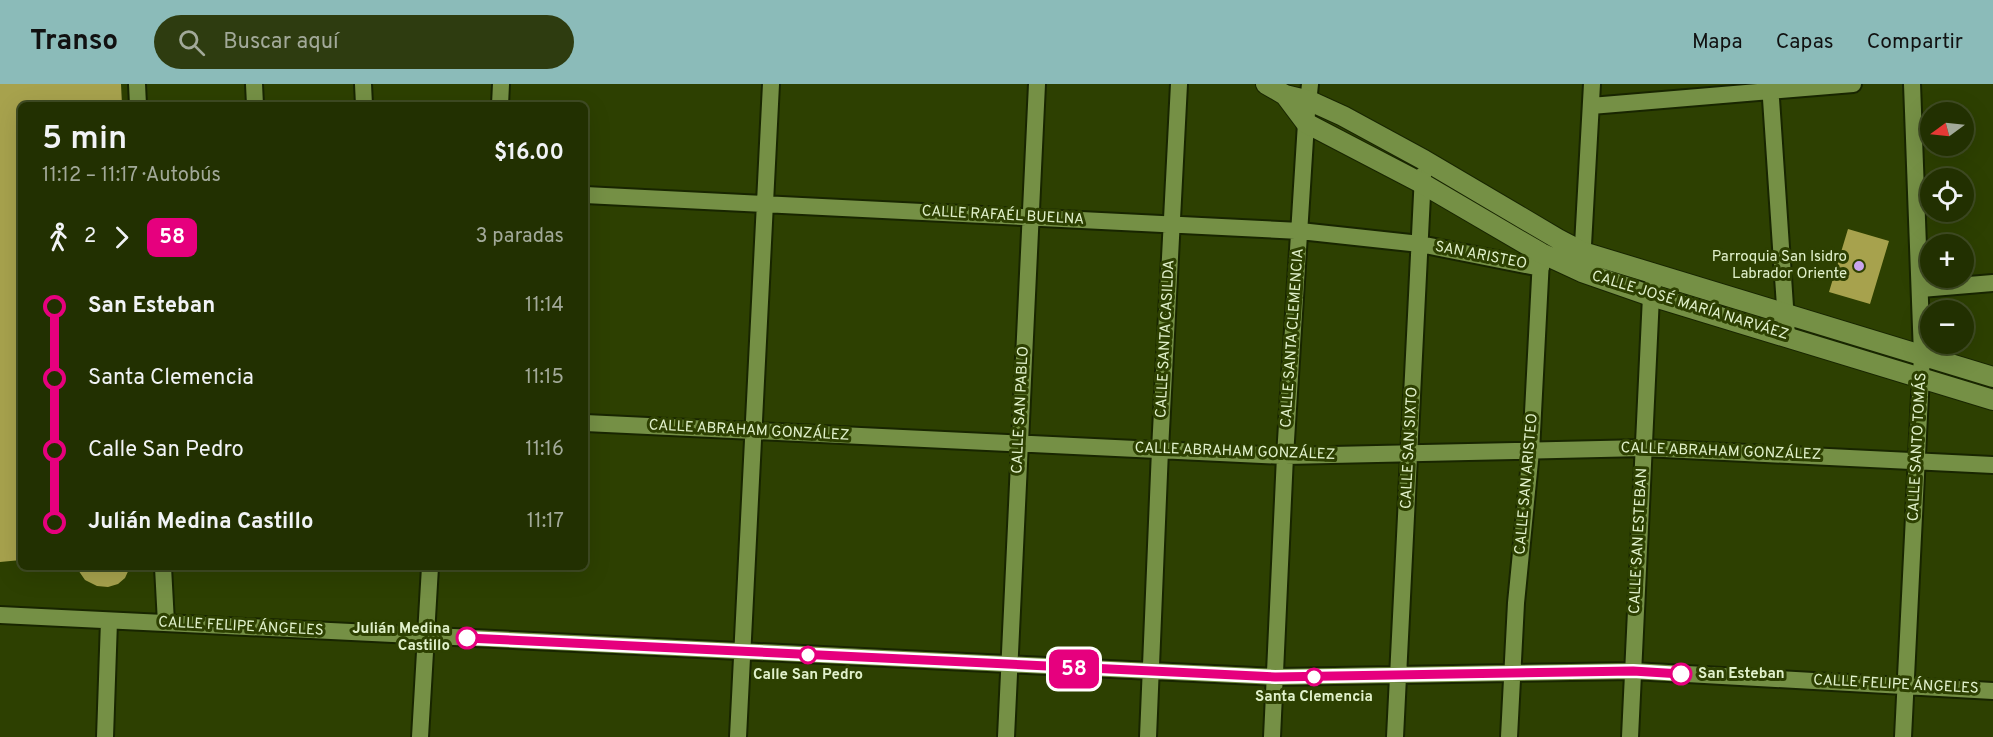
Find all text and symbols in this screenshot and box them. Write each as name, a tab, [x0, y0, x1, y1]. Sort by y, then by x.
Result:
search box	[154, 15, 574, 69]
text: Transo	[30, 24, 118, 60]
icon: search	[175, 26, 208, 59]
text: Buscar aquí	[223, 29, 339, 56]
text: Mapa	[1692, 29, 1743, 56]
text: Capas	[1776, 29, 1834, 56]
text: Compartir	[1867, 29, 1963, 56]
north arrow	[1920, 102, 1974, 156]
map controls	[1920, 102, 1974, 354]
text: 5 min	[42, 119, 127, 161]
text: $16.00	[494, 140, 564, 167]
text: 11:12 – 11:17 · Autobús	[42, 163, 221, 189]
button: locate	[1920, 168, 1974, 222]
street label: CALLE RAFAÉL BUELNA	[921, 201, 1085, 230]
icon: walk	[42, 221, 75, 254]
icon: forward	[105, 221, 138, 254]
text: 2	[84, 224, 96, 250]
text: 58	[159, 224, 185, 251]
text: 3 paradas	[476, 224, 564, 250]
button: +	[1920, 234, 1974, 288]
street label: SAN ARISTEO	[1433, 238, 1529, 274]
street label: CALLE SANTA CLEMENCIA	[1277, 248, 1309, 428]
place label: Parroquia San Isidro Labrador Oriente	[1712, 248, 1847, 284]
street label: CALLE SANTA CASILDA	[1152, 259, 1180, 419]
marker: Parroquia San Isidro Labrador Oriente	[1852, 259, 1866, 273]
street label: CALLE JOSÉ MARÍA NARVÁEZ	[1589, 266, 1791, 345]
text: San Esteban	[88, 293, 215, 320]
text: 11:14	[525, 293, 564, 319]
button: −	[1920, 300, 1974, 354]
street label: CALLE SAN PABLO	[1008, 346, 1034, 474]
text: Santa Clemencia	[88, 365, 254, 392]
text: 11:15	[525, 365, 564, 391]
street label: CALLE SANTO TOMÁS	[1904, 372, 1931, 522]
street label: CALLE SAN SIXTO	[1397, 386, 1423, 510]
street label: CALLE SAN ARISTEO	[1511, 413, 1543, 555]
street label: CALLE ABRAHAM GONZÁLEZ	[648, 415, 850, 446]
text: Calle San Pedro	[88, 437, 244, 464]
text: 11:16	[525, 437, 564, 463]
street label: CALLE ABRAHAM GONZÁLEZ	[1134, 438, 1336, 465]
street label: CALLE ABRAHAM GONZÁLEZ	[1620, 438, 1822, 465]
street label: CALLE SAN ESTEBAN	[1626, 468, 1652, 614]
text: Julián Medina Castillo	[88, 509, 313, 536]
text: 11:17	[527, 509, 564, 535]
street label: CALLE FELIPE ÁNGELES	[158, 612, 324, 641]
place label: Julián Medina Castillo	[352, 620, 450, 656]
marker: Julián Medina Castillo	[456, 627, 478, 649]
marker: Calle San Pedro	[799, 646, 817, 664]
line badge: 58	[1047, 650, 1101, 688]
text: 58	[1061, 656, 1087, 683]
marker: San Esteban	[1670, 663, 1692, 685]
place label: San Esteban	[1698, 665, 1785, 684]
place label: Calle San Pedro	[753, 666, 863, 685]
marker: Santa Clemencia	[1305, 668, 1323, 686]
street label: CALLE FELIPE ÁNGELES	[1813, 670, 1979, 699]
place label: Santa Clemencia	[1255, 688, 1373, 707]

